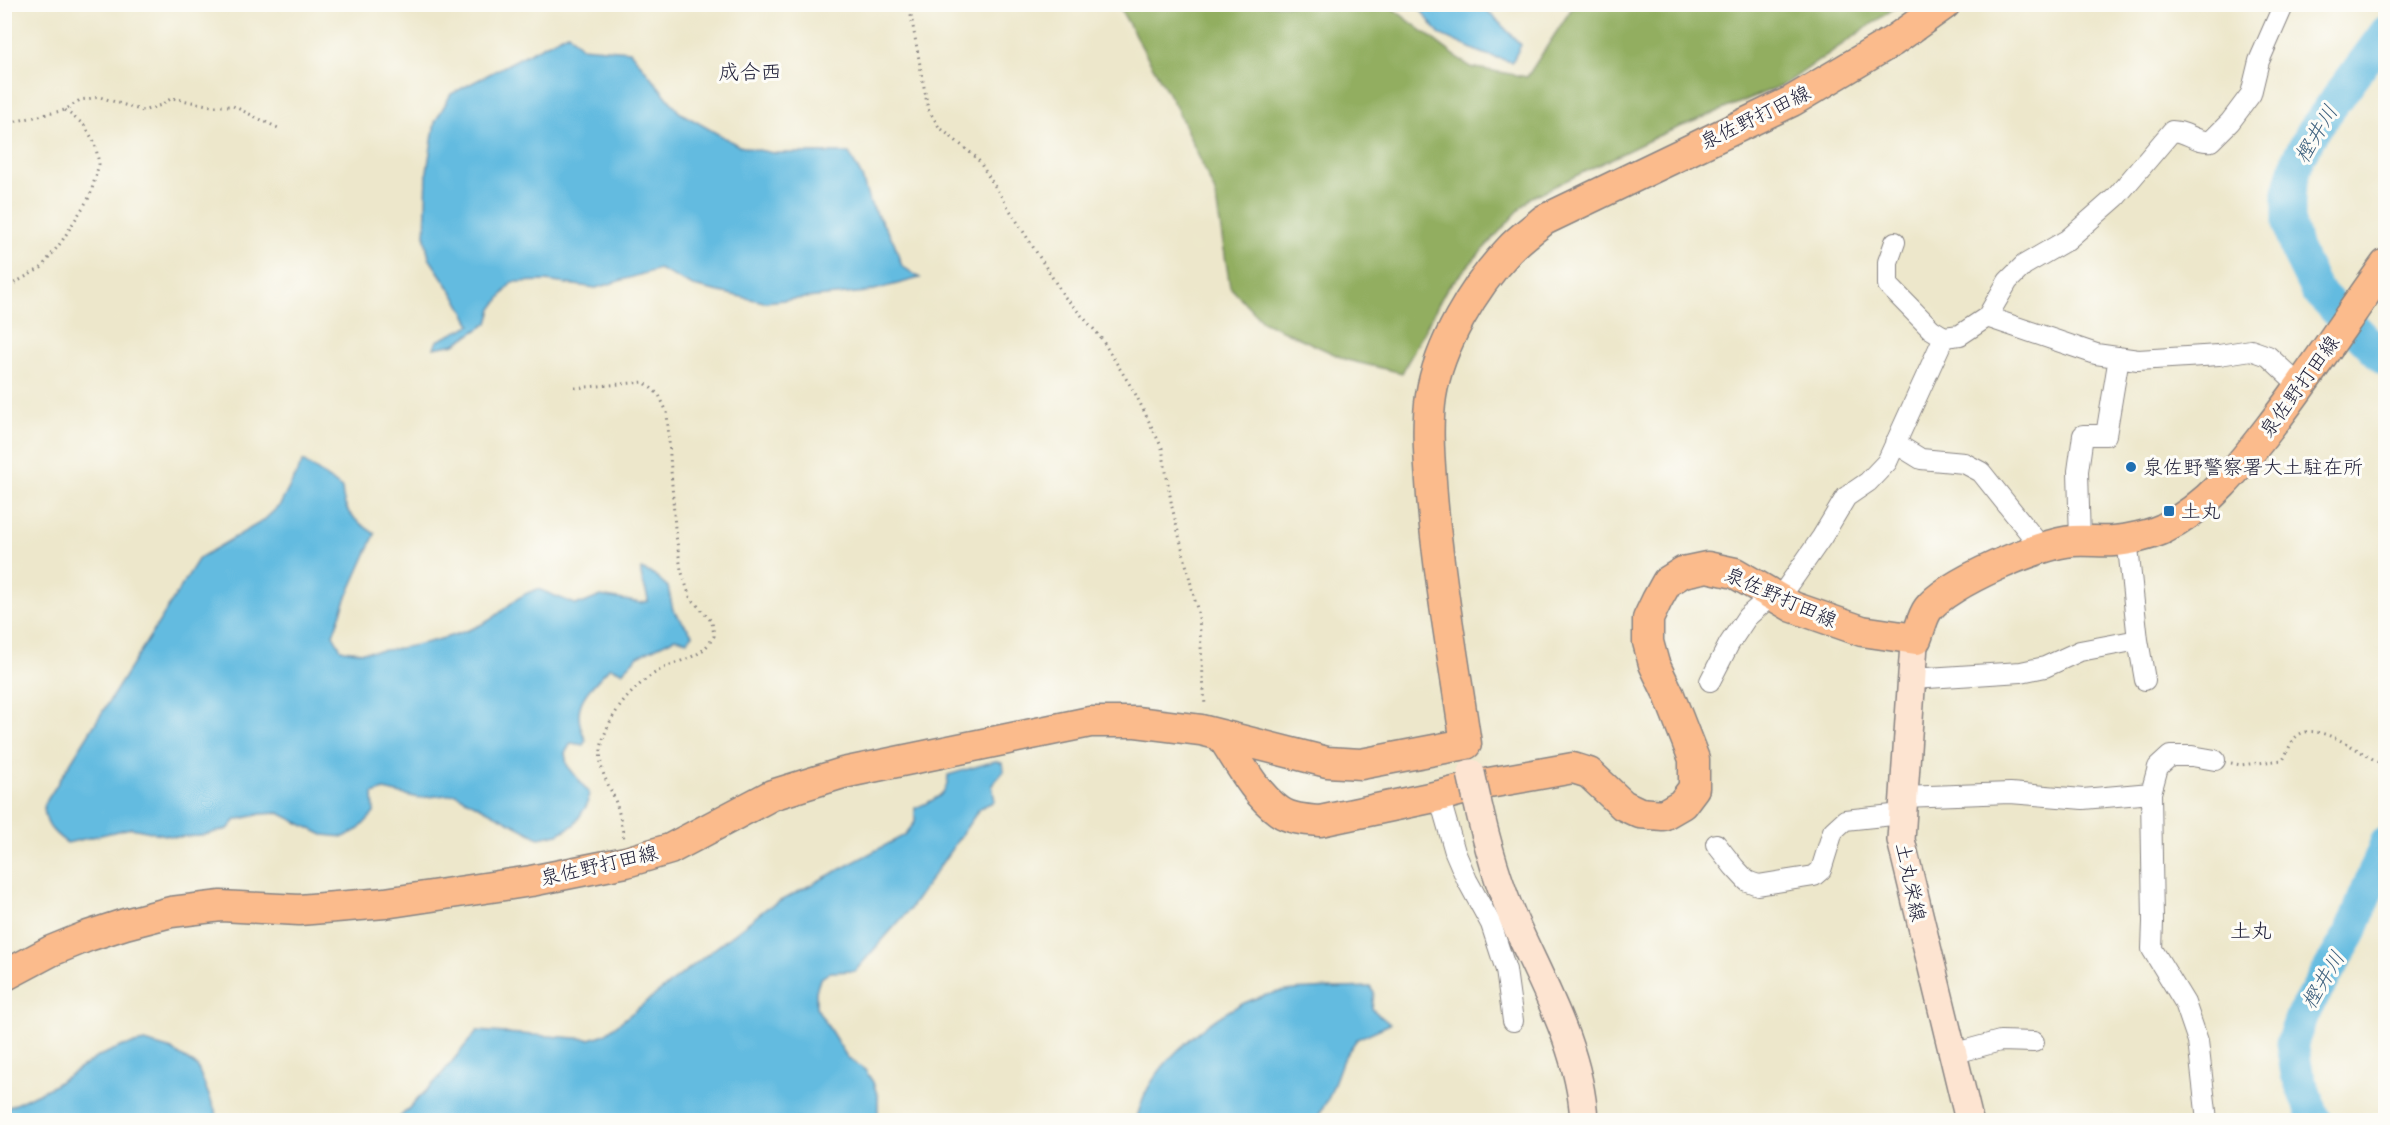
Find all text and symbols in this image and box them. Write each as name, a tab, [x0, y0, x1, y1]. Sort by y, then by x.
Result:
district label: 成合西	[719, 59, 782, 84]
street label: 泉佐野打田線	[1696, 80, 1814, 154]
water label: 樫井川	[2289, 100, 2343, 167]
street label: 泉佐野打田線	[2254, 330, 2344, 442]
place label: 泉佐野警察署大土駐在所	[2143, 455, 2363, 479]
marker: 泉佐野警察署大土駐在所	[2124, 460, 2138, 474]
place label: 土丸	[2181, 499, 2221, 523]
marker: 土丸	[2162, 504, 2176, 518]
street label: 泉佐野打田線	[1721, 562, 1841, 632]
street label: 泉佐野打田線	[538, 840, 660, 890]
street label: 土丸栄線	[1891, 840, 1931, 924]
district label: 土丸	[2230, 918, 2272, 943]
water label: 樫井川	[2296, 946, 2350, 1013]

